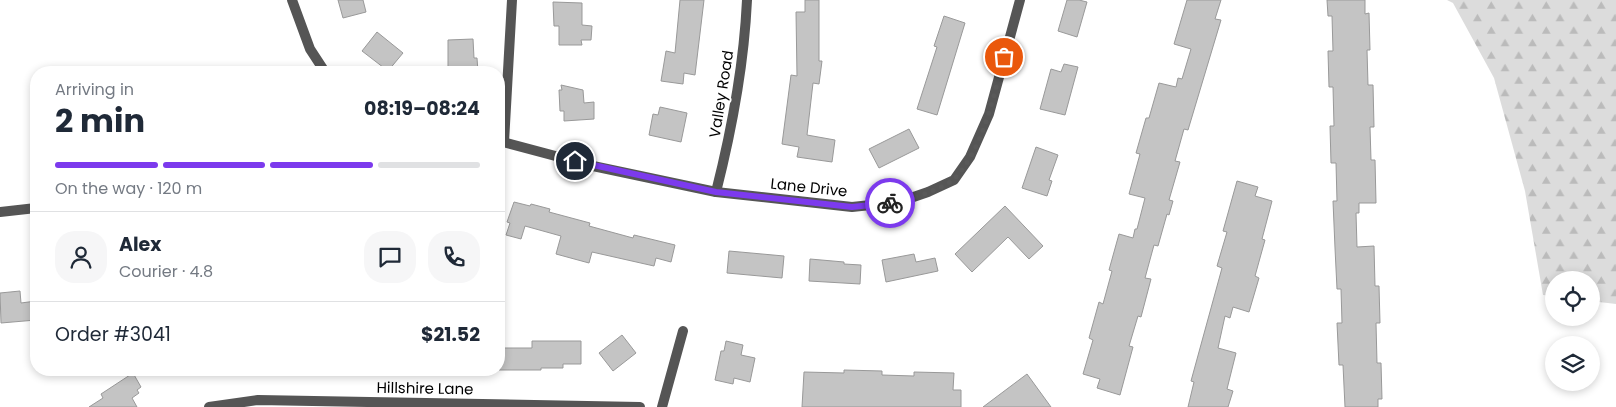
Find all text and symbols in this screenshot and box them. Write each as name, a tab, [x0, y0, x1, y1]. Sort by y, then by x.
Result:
pin	[983, 36, 1025, 78]
icon: bag	[990, 43, 1018, 71]
street label: Valley Road	[704, 49, 738, 139]
text: Arriving in	[55, 78, 134, 101]
text: 08:19–08:24	[364, 95, 480, 122]
text: 2 min	[55, 98, 145, 143]
pin	[554, 140, 596, 182]
icon: home	[561, 147, 589, 175]
street label: Lane Drive	[770, 173, 848, 201]
text: On the way · 120 m	[55, 177, 202, 200]
courier	[865, 178, 915, 228]
icon: bike	[876, 189, 904, 217]
button: person	[55, 231, 107, 283]
text: Alex	[119, 231, 161, 258]
button: chat	[364, 231, 416, 283]
button: phone	[428, 231, 480, 283]
text: Courier · 4.8	[119, 260, 213, 283]
map controls	[1545, 271, 1600, 391]
button: locate	[1545, 271, 1600, 326]
text: Order #3041	[55, 321, 171, 348]
text: $21.52	[421, 321, 480, 348]
button: layers	[1545, 336, 1600, 391]
street label: Hillshire Lane	[376, 377, 474, 399]

